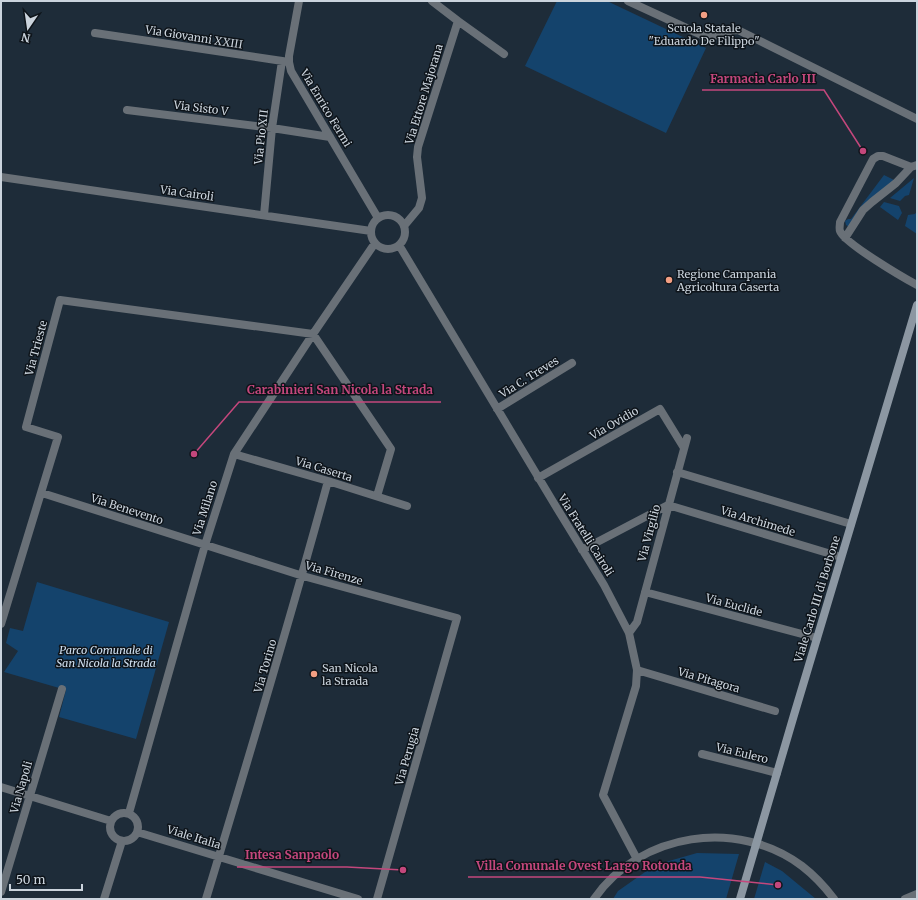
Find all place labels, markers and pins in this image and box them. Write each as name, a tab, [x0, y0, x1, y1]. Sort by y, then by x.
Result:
marker: Scuola Statale "Eduardo De Filippo"	[699, 10, 709, 20]
place label: Scuola Statale "Eduardo De Filippo"	[648, 21, 760, 48]
callout: Farmacia Carlo III	[702, 66, 824, 90]
place label: Regione Campania Agricoltura Caserta	[676, 267, 779, 294]
marker: Regione Campania Agricoltura Caserta	[664, 275, 674, 285]
callout: Carabinieri San Nicola la Strada	[239, 378, 441, 402]
place label: San Nicola la Strada	[322, 661, 378, 688]
marker: San Nicola la Strada	[309, 669, 319, 679]
callout: Intesa Sanpaolo	[237, 843, 347, 867]
callout: Villa Comunale Ovest Largo Rotonda	[468, 853, 700, 877]

